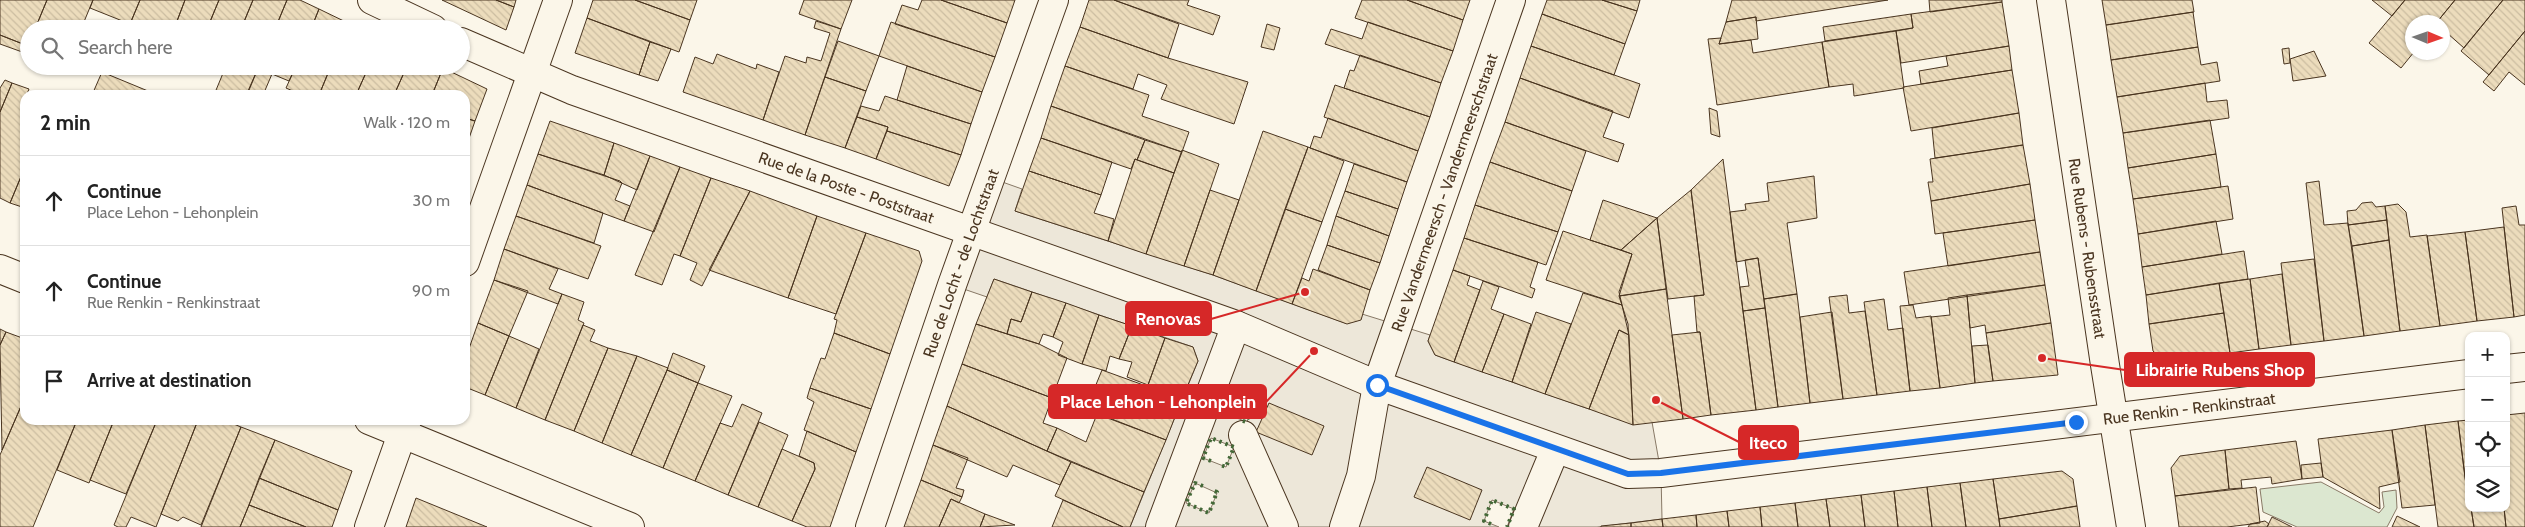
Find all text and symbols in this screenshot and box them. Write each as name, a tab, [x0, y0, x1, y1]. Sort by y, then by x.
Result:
north arrow	[2405, 15, 2450, 60]
search box	[20, 20, 470, 75]
icon: search	[38, 34, 66, 62]
text: Search here	[78, 36, 172, 59]
street label: Rue Vandermeersch - Vandermeerschstraat	[1387, 50, 1502, 334]
text: 2 min	[40, 110, 91, 135]
text: Walk · 120 m	[363, 113, 450, 132]
street label: Rue de la Poste - Poststraat	[756, 148, 937, 228]
street label: Rue Rubens - Rubensstraat	[2064, 157, 2110, 341]
street label: Rue de Locht - de Lochtstraat	[919, 166, 1003, 360]
text: Continue	[87, 180, 161, 203]
icon: ahead	[40, 187, 68, 215]
text: 30 m	[413, 191, 450, 210]
text: Place Lehon - Lehonplein	[87, 203, 259, 222]
text: Continue	[87, 270, 161, 293]
icon: ahead	[40, 277, 68, 305]
text: 90 m	[412, 281, 450, 300]
text: Rue Renkin - Renkinstraat	[87, 293, 260, 312]
callout: Renovas	[1126, 302, 1211, 335]
text: Renovas	[1135, 308, 1201, 330]
map controls	[2465, 332, 2510, 512]
button: +	[2465, 332, 2510, 377]
callout: Librairie Rubens Shop	[2125, 353, 2314, 386]
text: Librairie Rubens Shop	[2135, 359, 2305, 381]
icon: arrive	[40, 367, 68, 395]
text: Arrive at destination	[87, 369, 251, 392]
route start	[1366, 374, 1389, 397]
button: −	[2465, 377, 2510, 422]
callout: Place Lehon - Lehonplein	[1049, 385, 1266, 418]
street label: Rue Renkin - Renkinstraat	[2102, 389, 2277, 429]
text: Place Lehon - Lehonplein	[1060, 391, 1256, 413]
route end	[2065, 411, 2088, 434]
button: locate	[2465, 422, 2510, 467]
callout: Iteco	[1739, 426, 1798, 459]
text: Iteco	[1749, 432, 1787, 454]
button: layers	[2465, 467, 2510, 512]

